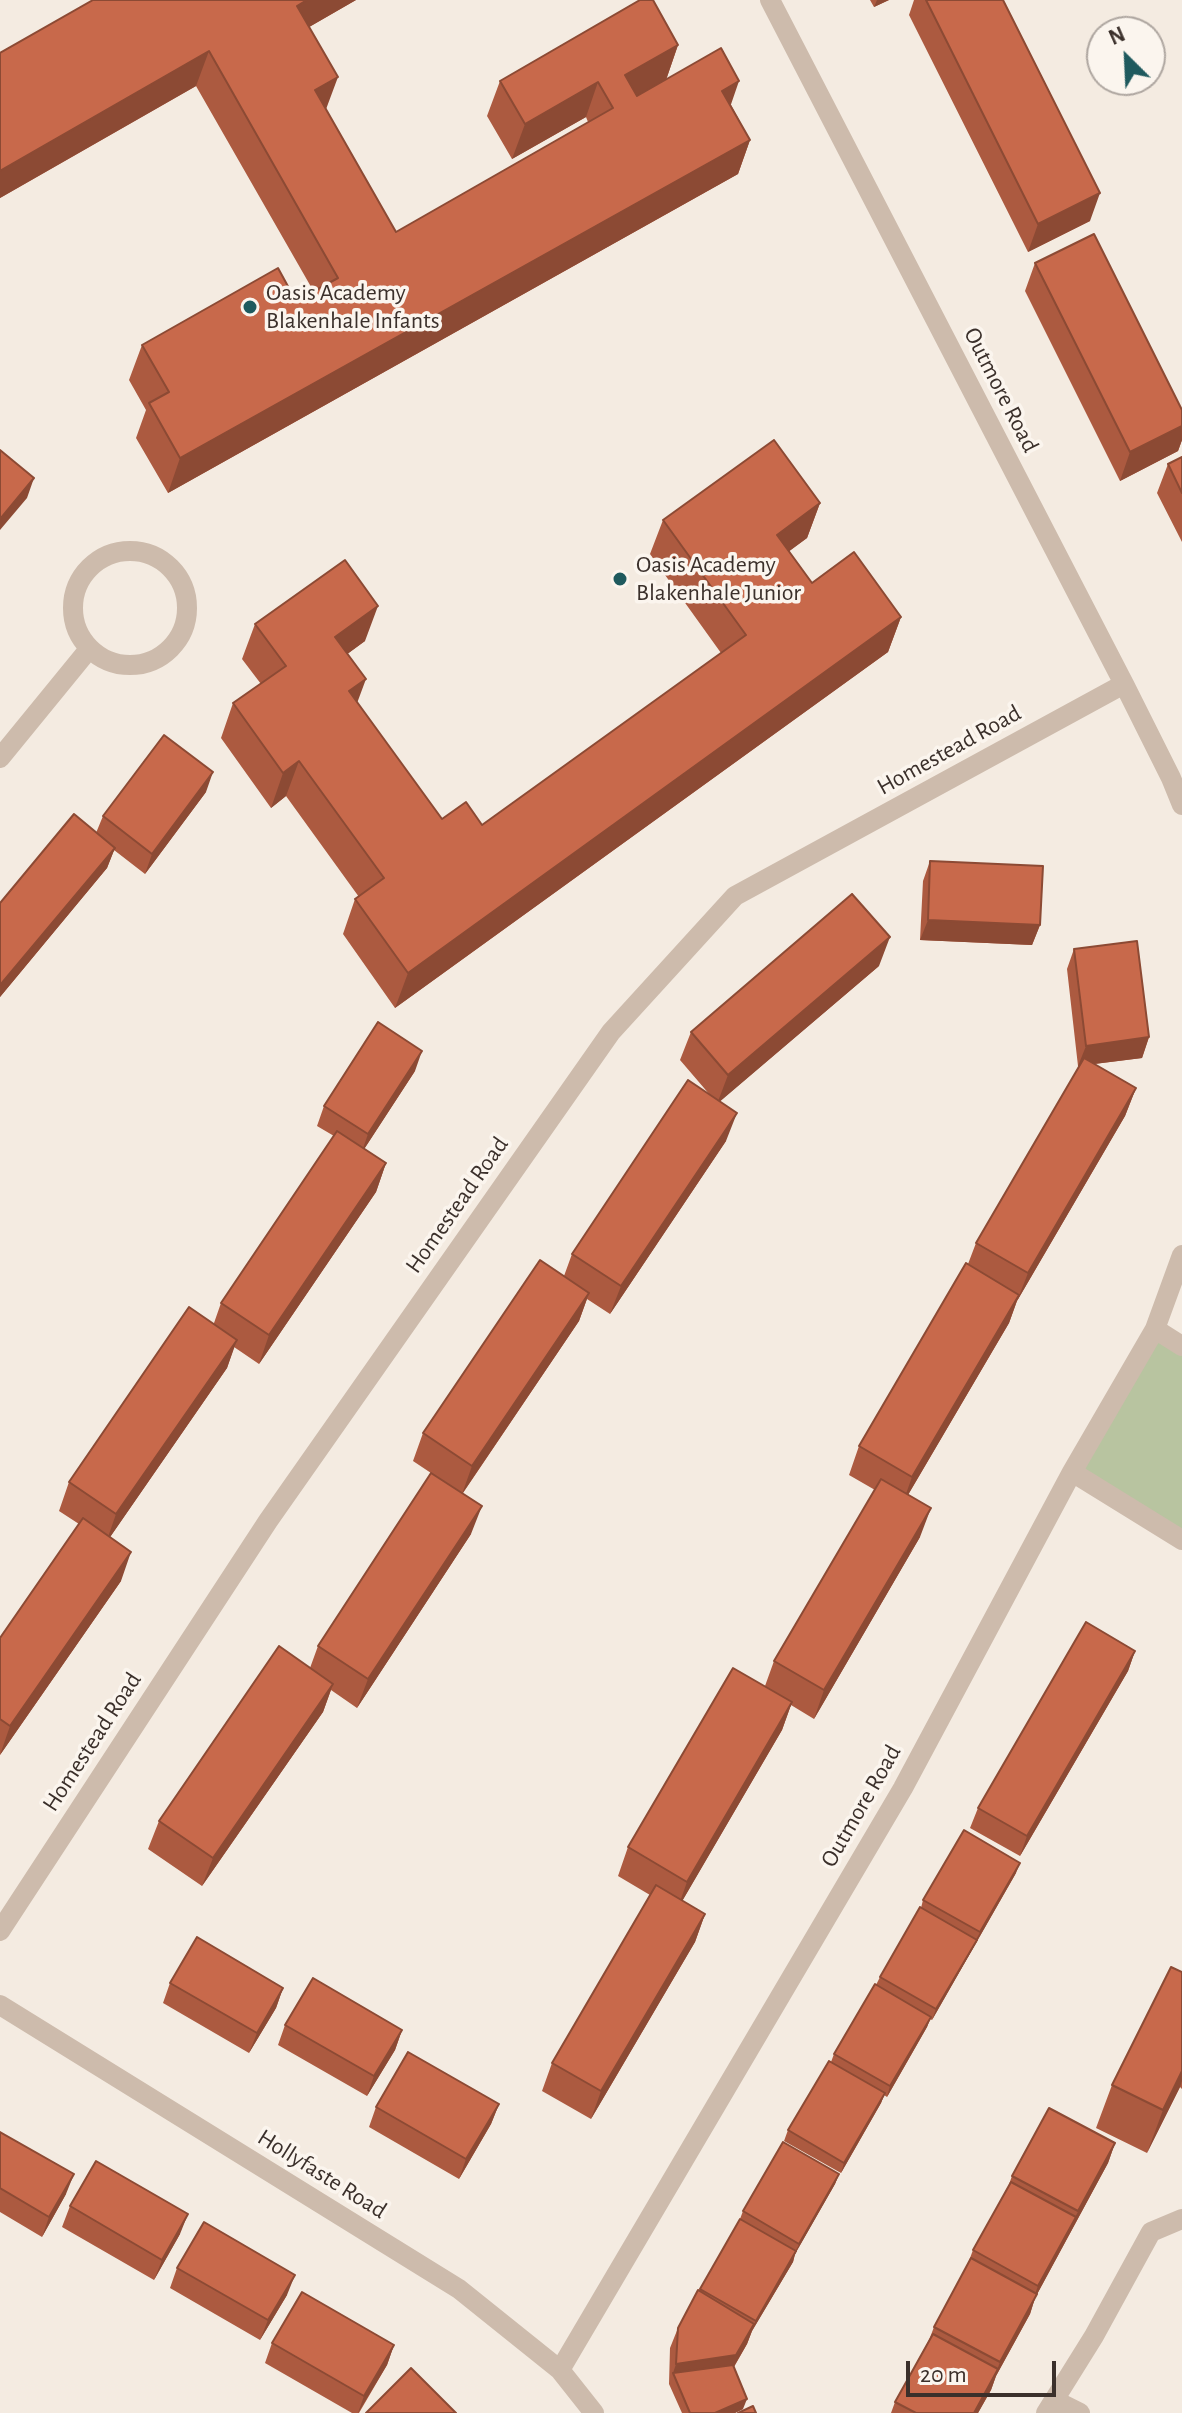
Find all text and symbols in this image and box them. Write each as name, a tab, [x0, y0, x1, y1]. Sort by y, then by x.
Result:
north arrow	[1086, 16, 1166, 96]
text: N	[1106, 23, 1129, 49]
place label: Oasis Academy Blakenhale Infants	[266, 279, 440, 335]
marker: Oasis Academy Blakenhale Infants	[241, 298, 259, 316]
street label: Outmore Road	[957, 323, 1045, 457]
place label: Oasis Academy Blakenhale Junior	[636, 551, 801, 607]
marker: Oasis Academy Blakenhale Junior	[611, 570, 629, 588]
street label: Homestead Road	[872, 699, 1026, 801]
street label: Homestead Road	[399, 1131, 515, 1279]
street label: Homestead Road	[36, 1667, 148, 1817]
street label: Outmore Road	[814, 1740, 908, 1872]
street label: Hollyfaste Road	[252, 2123, 392, 2225]
scale bar	[910, 2345, 1060, 2395]
text: 20 m	[920, 2363, 967, 2387]

